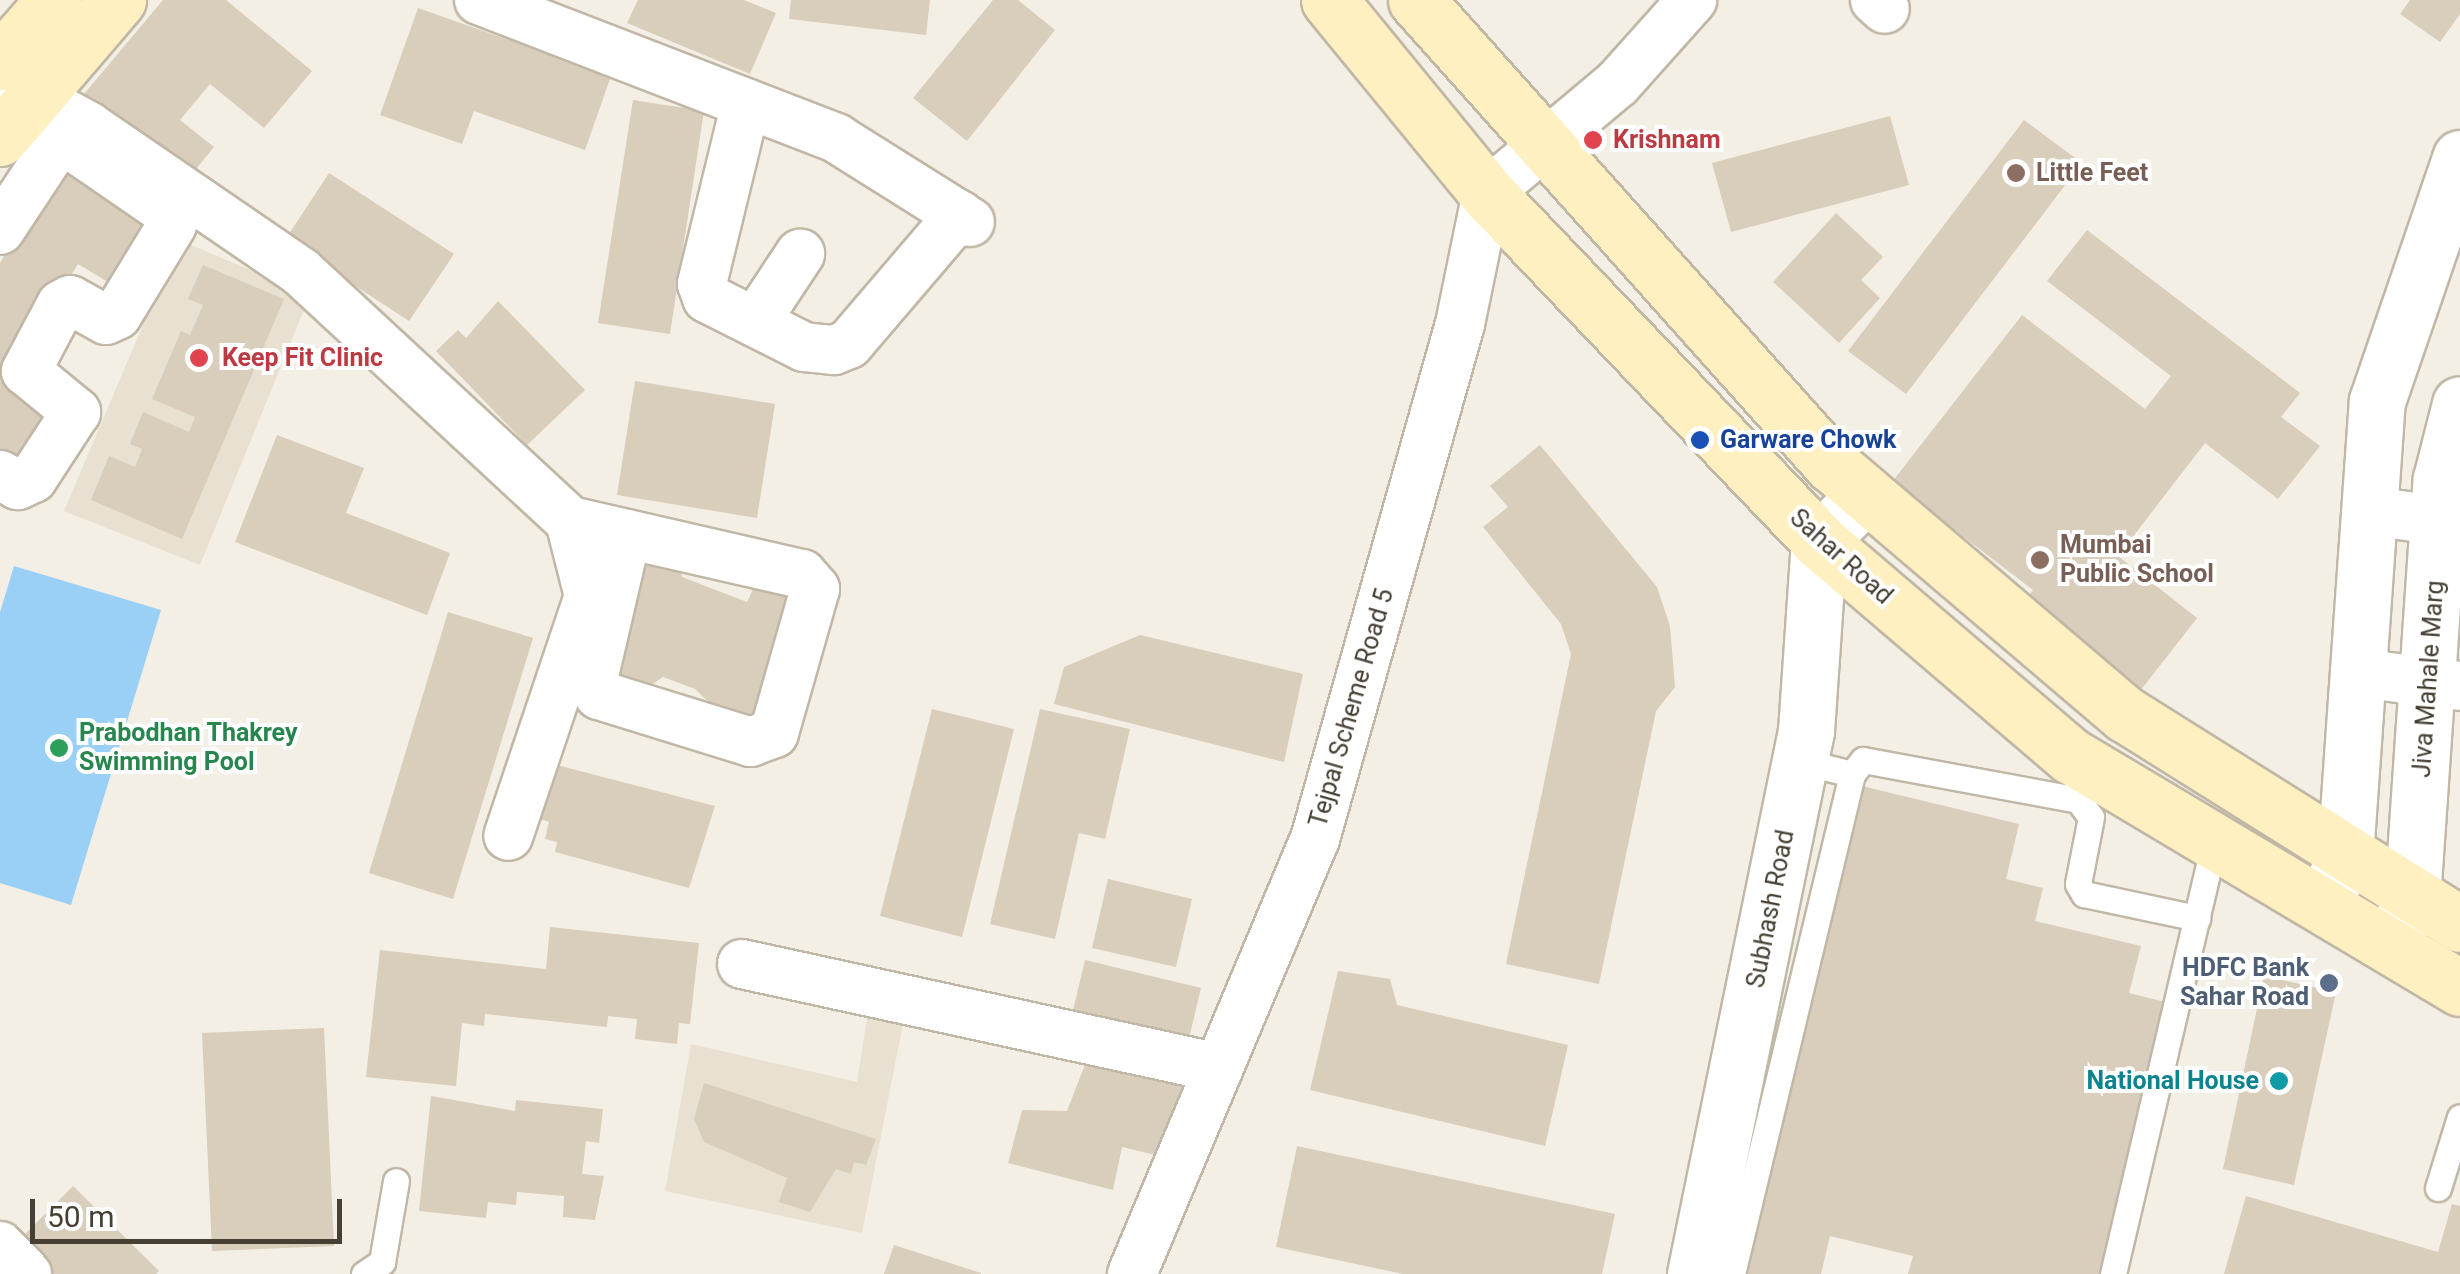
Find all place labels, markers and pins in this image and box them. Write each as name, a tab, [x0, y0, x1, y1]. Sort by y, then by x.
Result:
place label: Krishnam	[1613, 125, 1721, 155]
marker: Krishnam	[1582, 129, 1604, 151]
place label: Little Feet	[2036, 158, 2148, 188]
marker: Little Feet	[2005, 162, 2027, 184]
place label: Keep Fit Clinic	[222, 343, 383, 373]
marker: Keep Fit Clinic	[186, 345, 212, 371]
place label: Garware Chowk	[1720, 425, 1896, 455]
marker: Garware Chowk	[1689, 429, 1711, 451]
place label: Mumbai Public School	[2060, 531, 2214, 590]
marker: Mumbai Public School	[2029, 549, 2051, 571]
place label: Prabodhan Thakrey Swimming Pool	[79, 719, 298, 778]
marker: Prabodhan Thakrey Swimming Pool	[48, 737, 70, 759]
place label: HDFC Bank Sahar Road	[2180, 954, 2309, 1013]
marker: HDFC Bank Sahar Road	[2318, 972, 2340, 994]
place label: National House	[2086, 1066, 2259, 1096]
marker: National House	[2268, 1070, 2290, 1092]

